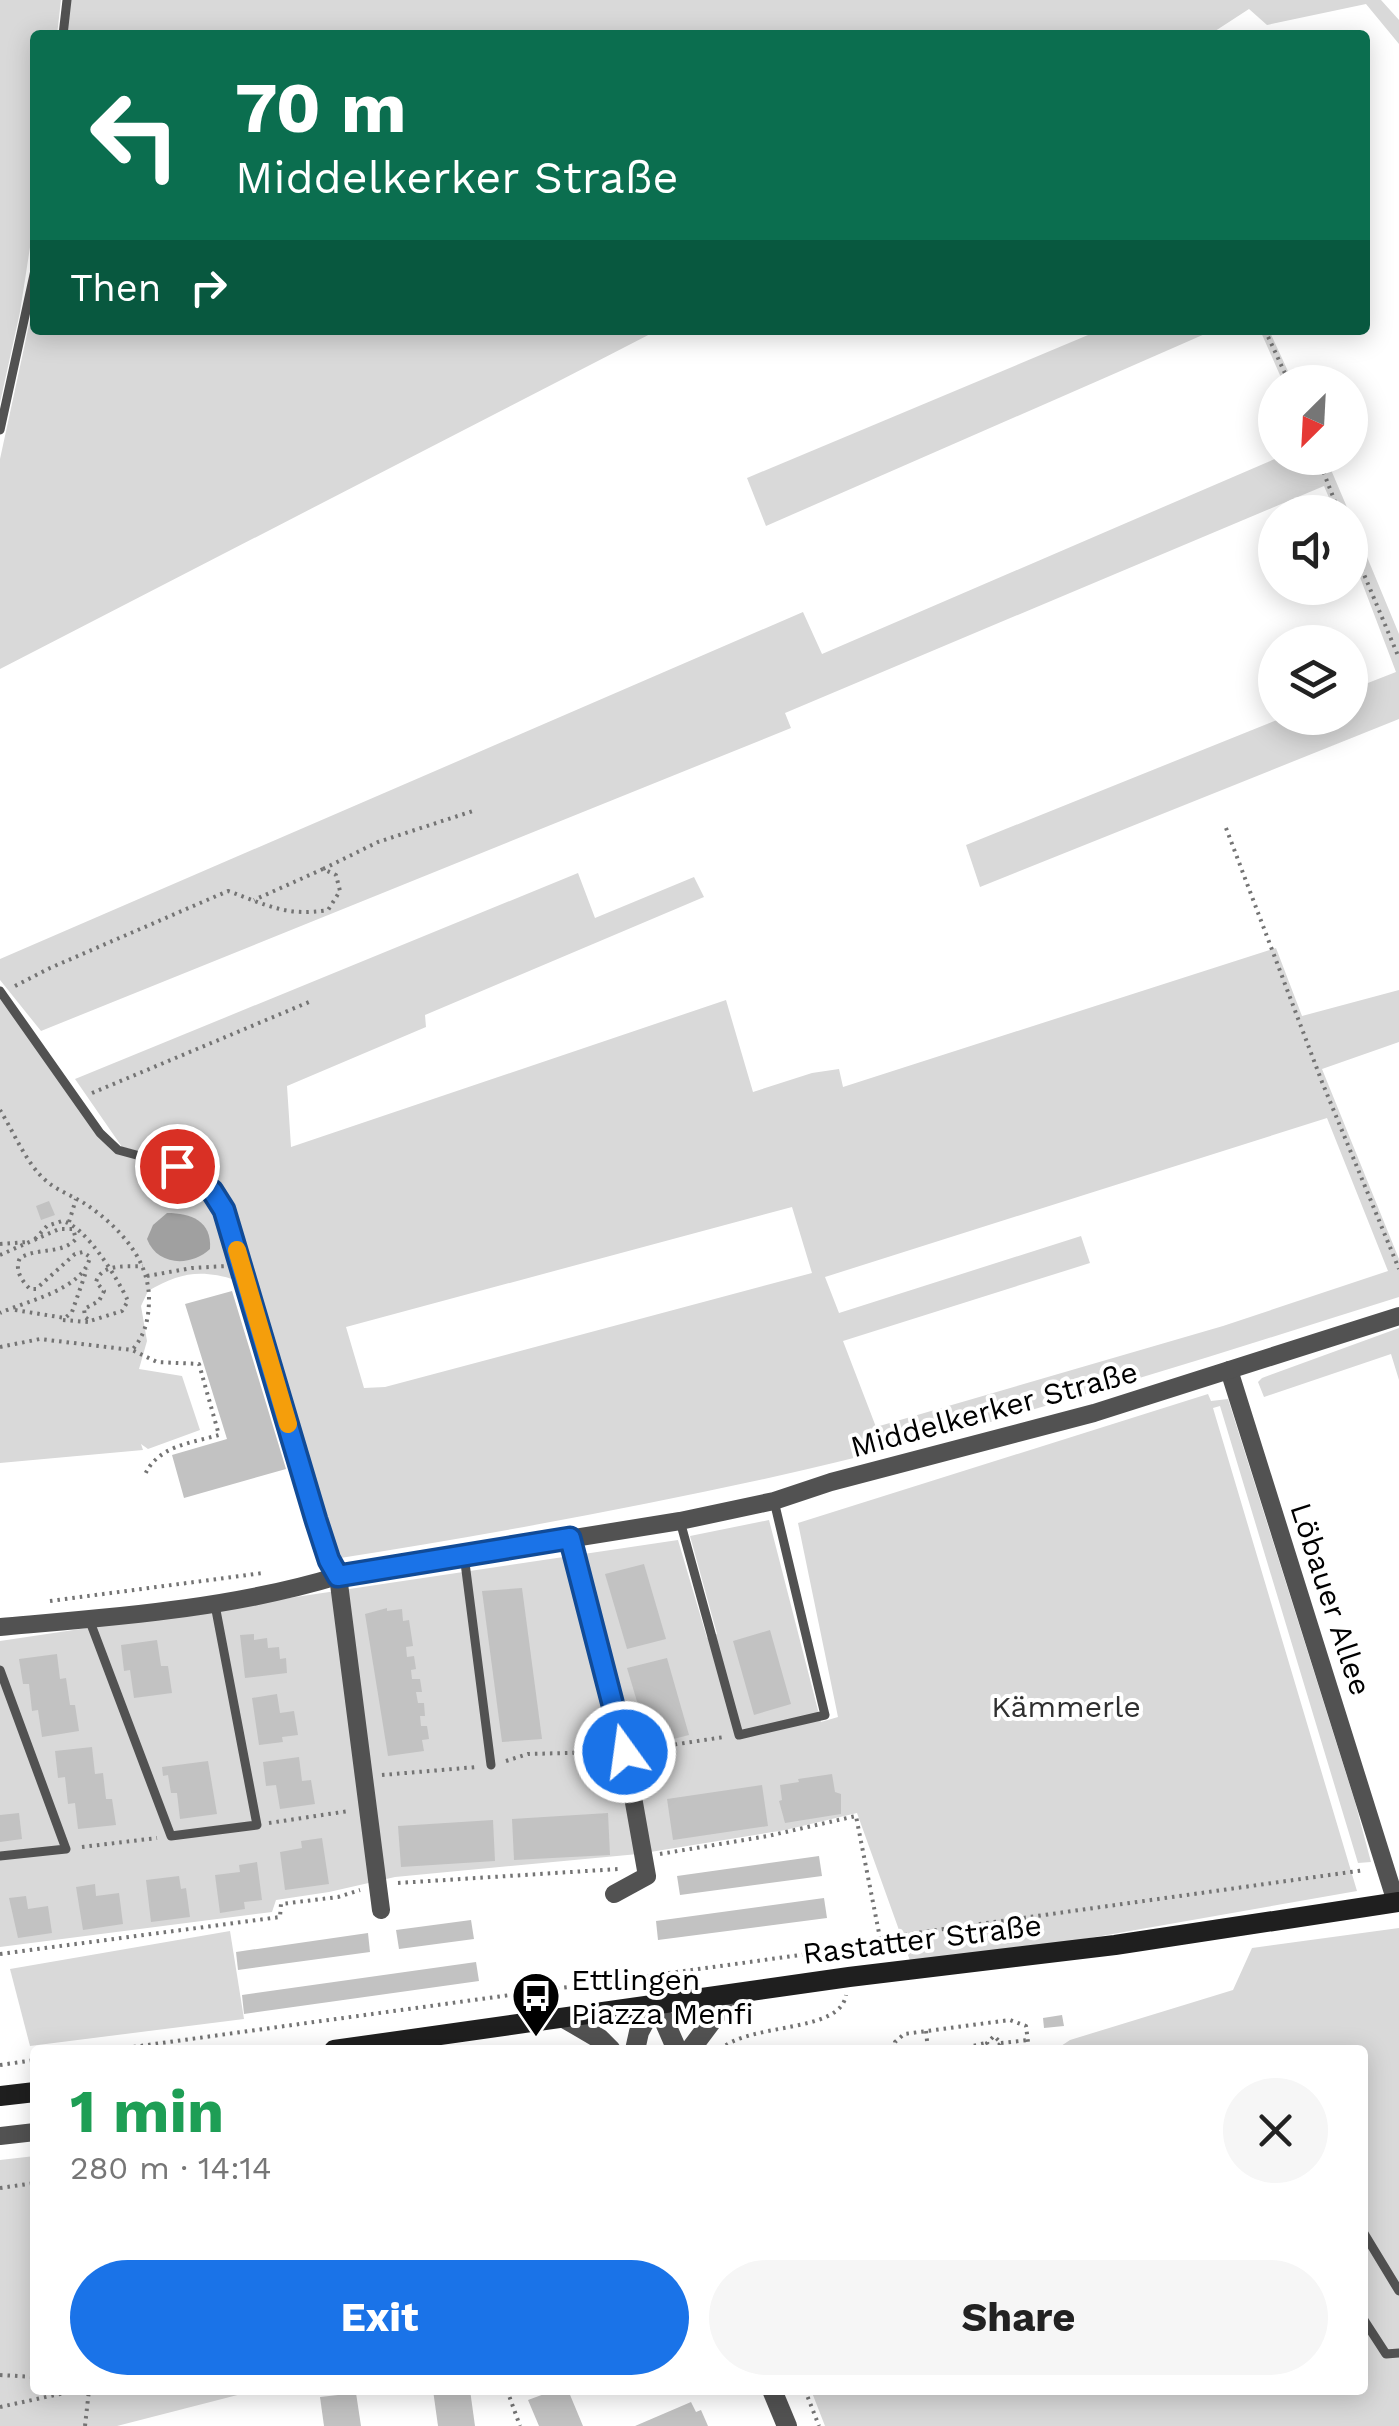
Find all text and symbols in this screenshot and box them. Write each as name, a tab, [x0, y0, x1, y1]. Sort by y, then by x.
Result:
text: 70 m	[235, 67, 407, 149]
icon: left	[70, 70, 200, 200]
text: Middelkerker Straße	[235, 151, 679, 204]
icon: right	[181, 260, 236, 315]
text: Then	[70, 266, 161, 310]
north arrow	[1258, 365, 1368, 475]
map controls	[1258, 365, 1368, 735]
button: sound	[1258, 495, 1368, 605]
button: layers	[1258, 625, 1368, 735]
pin	[135, 1124, 220, 1209]
icon: arrive	[150, 1139, 205, 1194]
street label: Middelkerker Straße	[847, 1354, 1141, 1464]
street label: Löbauer Allee	[1283, 1498, 1379, 1700]
park label: Kämmerle	[991, 1689, 1141, 1724]
position arrow	[573, 1700, 677, 1804]
street label: Rastatter Straße	[801, 1907, 1043, 1971]
place label: Ettlingen Piazza Menfi	[571, 1962, 754, 2031]
bus stop icon: Ettlingen Piazza Menfi	[510, 1970, 562, 2038]
text: 1 min	[70, 2076, 224, 2147]
button: close	[1223, 2078, 1328, 2183]
text: 280 m · 14:14	[70, 2149, 272, 2187]
button: Exit	[70, 2260, 689, 2375]
button: Share	[709, 2260, 1328, 2375]

